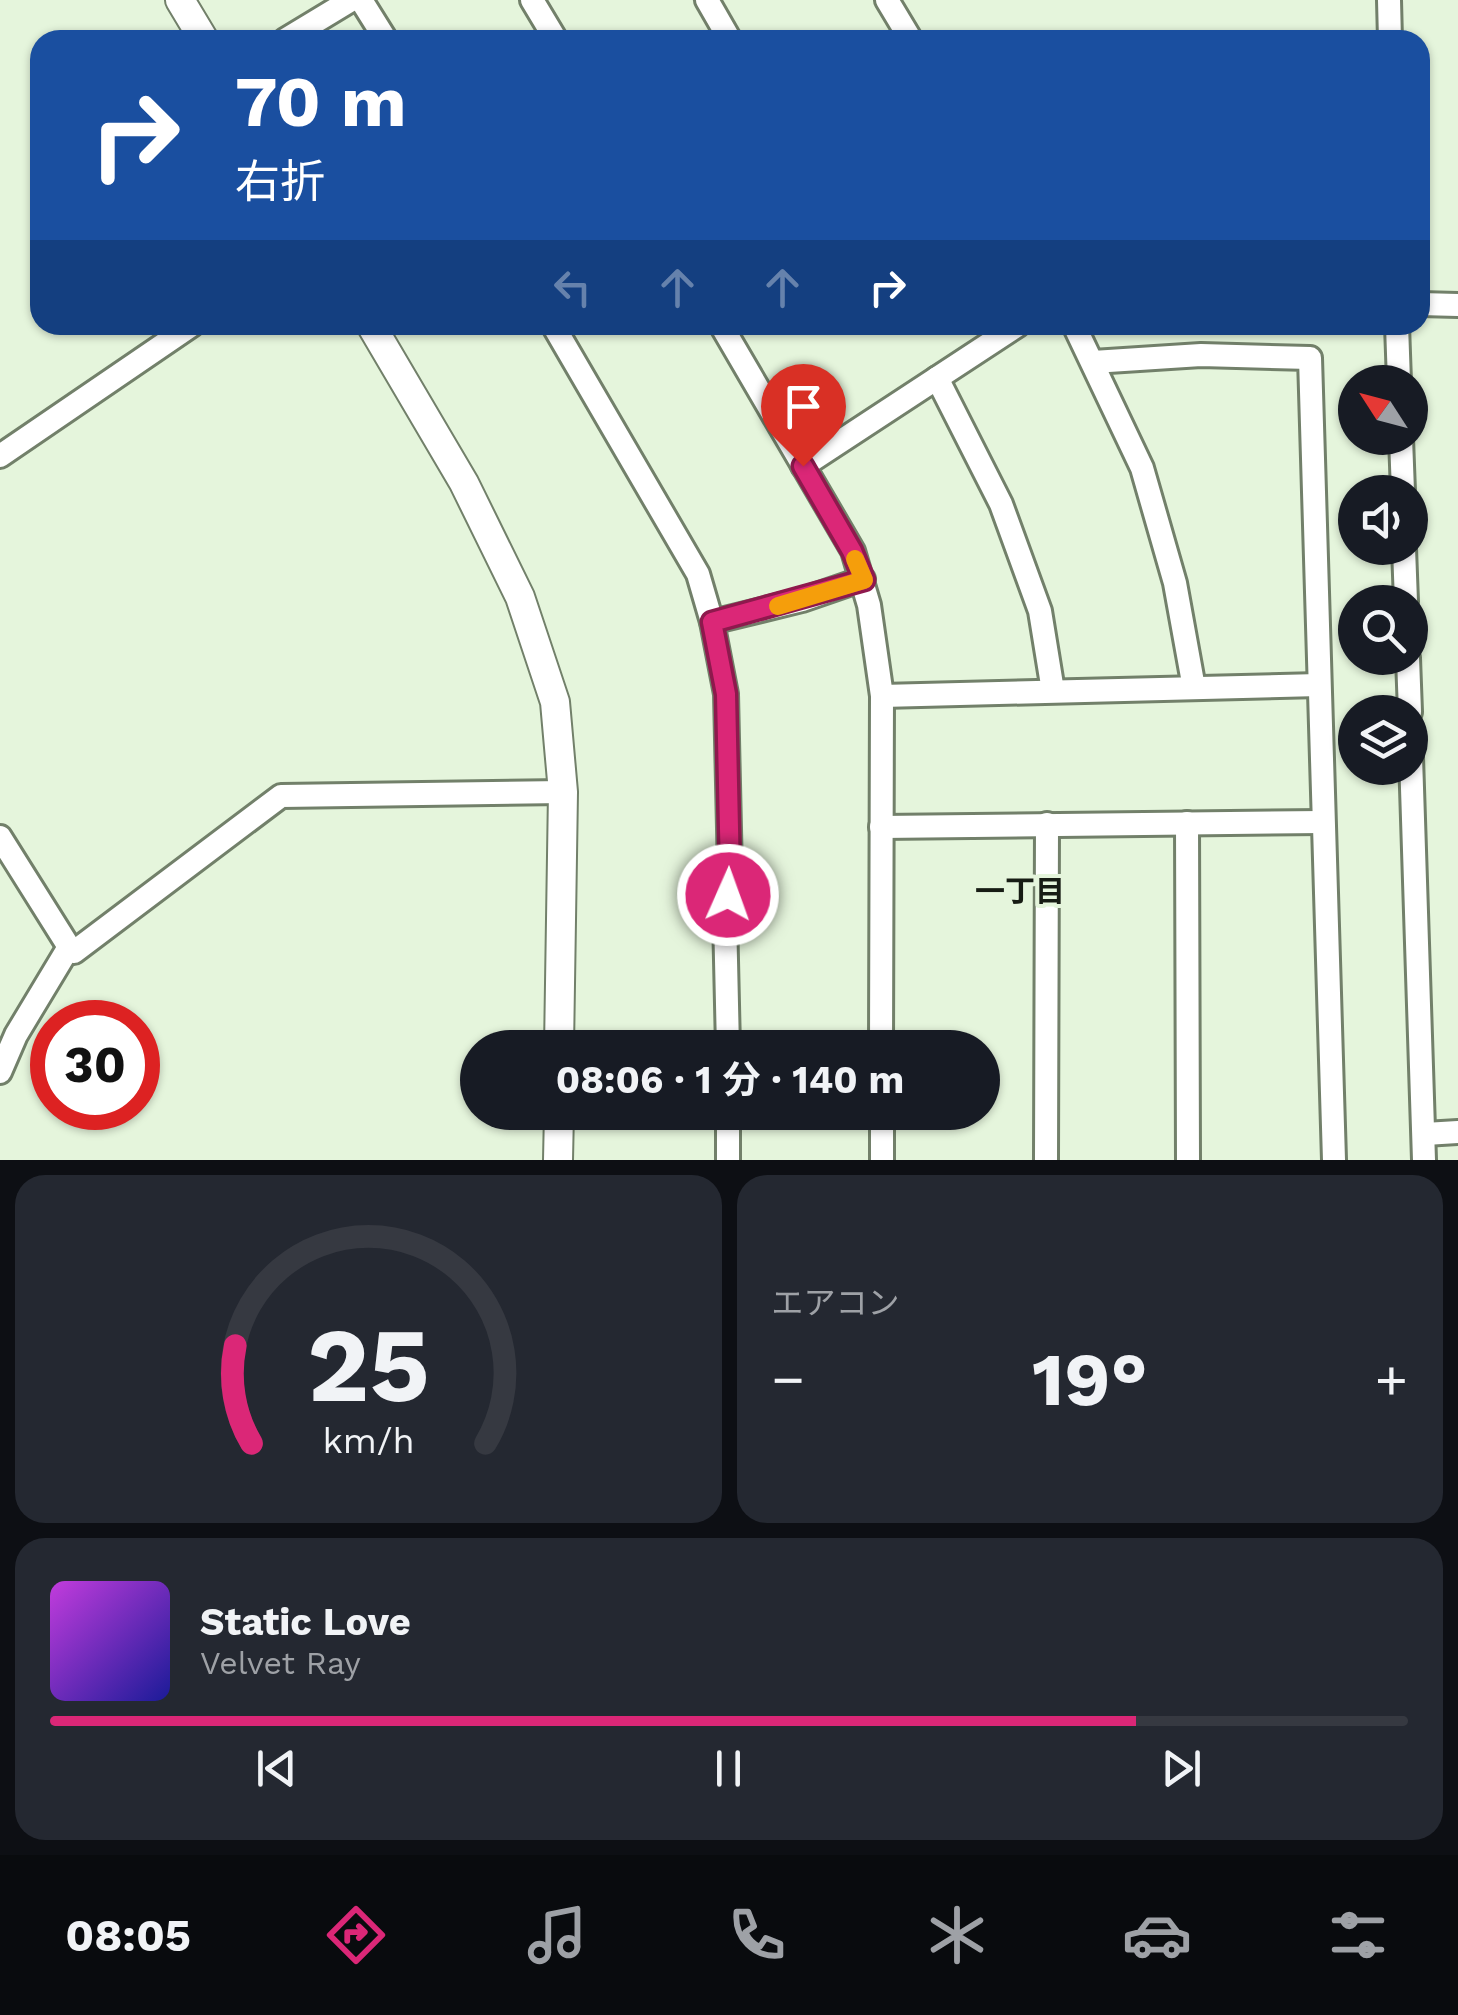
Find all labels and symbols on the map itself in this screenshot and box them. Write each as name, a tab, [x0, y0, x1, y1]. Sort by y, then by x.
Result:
pin	[761, 364, 846, 467]
north arrow	[1338, 365, 1428, 455]
position arrow	[676, 843, 780, 947]
district label: 一丁目	[975, 874, 1065, 909]
speed limit sign: 30	[30, 1000, 160, 1130]

